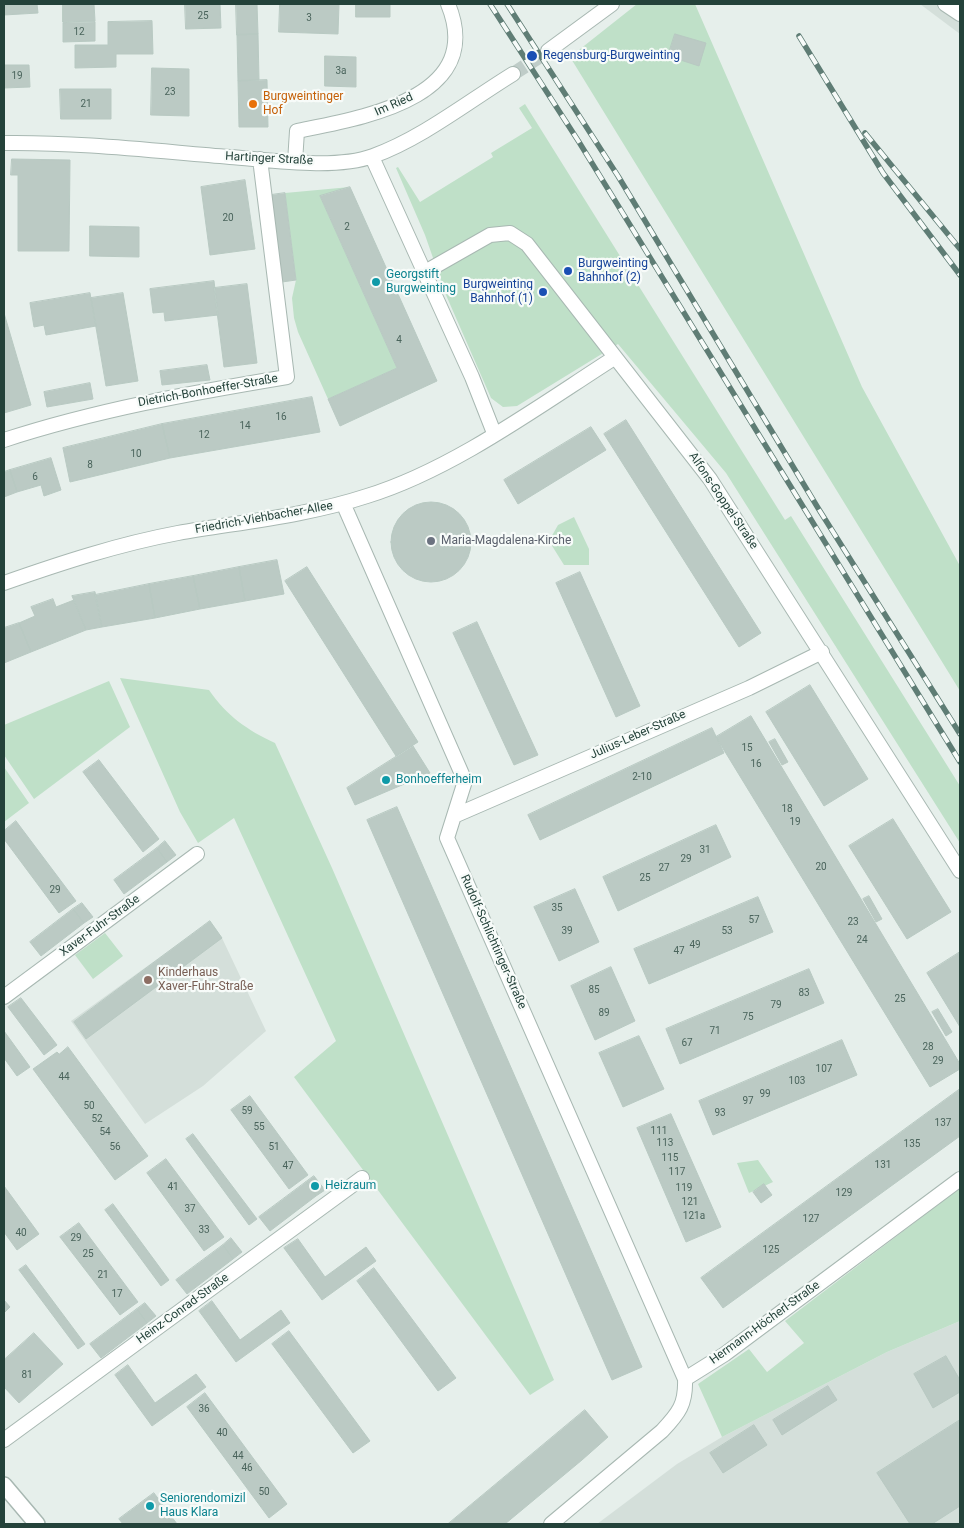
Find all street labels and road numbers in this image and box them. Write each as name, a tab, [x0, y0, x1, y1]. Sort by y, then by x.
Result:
street label: Im Ried	[373, 90, 415, 120]
street label: Hartinger Straße	[225, 150, 313, 168]
street label: Dietrich-Bonhoeffer-Straße	[137, 372, 279, 410]
street label: Alfons-Goppel-Straße	[685, 450, 761, 552]
street label: Friedrich-Viehbacher-Allee	[194, 499, 334, 537]
street label: Julius-Leber-Straße	[588, 707, 688, 763]
street label: Rudolf-Schlichtinger-Straße	[457, 873, 529, 1011]
street label: Xaver-Fuhr-Straße	[57, 892, 143, 960]
street label: Heinz-Conrad-Straße	[134, 1271, 232, 1347]
street label: Hermann-Höcherl-Straße	[707, 1278, 823, 1368]

